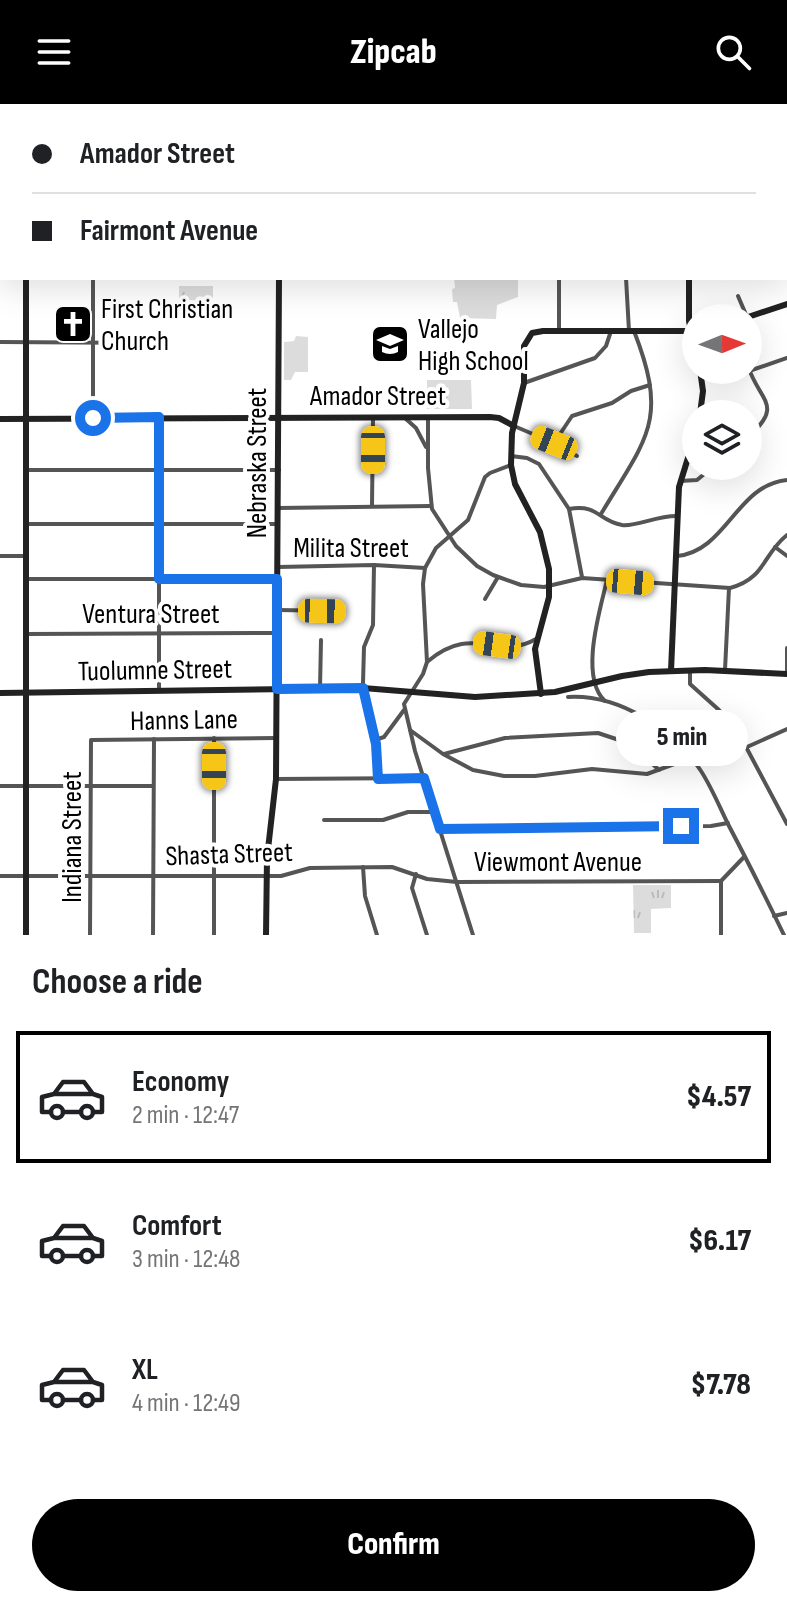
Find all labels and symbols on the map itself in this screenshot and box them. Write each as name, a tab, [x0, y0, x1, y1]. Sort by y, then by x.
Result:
place label: First Christian Church	[101, 293, 233, 358]
church icon: First Christian Church	[52, 303, 94, 345]
north arrow	[682, 304, 762, 384]
place label: Vallejo High School	[418, 313, 529, 378]
school or university icon: Vallejo High School	[369, 323, 411, 365]
street label: Amador Street	[309, 380, 446, 413]
street label: Nebraska Street	[241, 388, 274, 538]
route start	[75, 400, 111, 436]
car	[527, 423, 581, 463]
car	[361, 426, 385, 474]
street label: Milita Street	[293, 532, 409, 565]
car	[605, 568, 655, 596]
street label: Ventura Street	[82, 598, 220, 631]
car	[298, 599, 346, 623]
car	[472, 630, 522, 660]
street label: Tuolumne Street	[78, 653, 232, 688]
street label: Hanns Lane	[130, 703, 238, 738]
callout: 5 min	[615, 710, 747, 766]
car	[202, 742, 226, 790]
street label: Indiana Street	[56, 771, 89, 903]
route end	[663, 808, 699, 844]
street label: Shasta Street	[165, 836, 293, 873]
street label: Viewmont Avenue	[474, 846, 642, 879]

